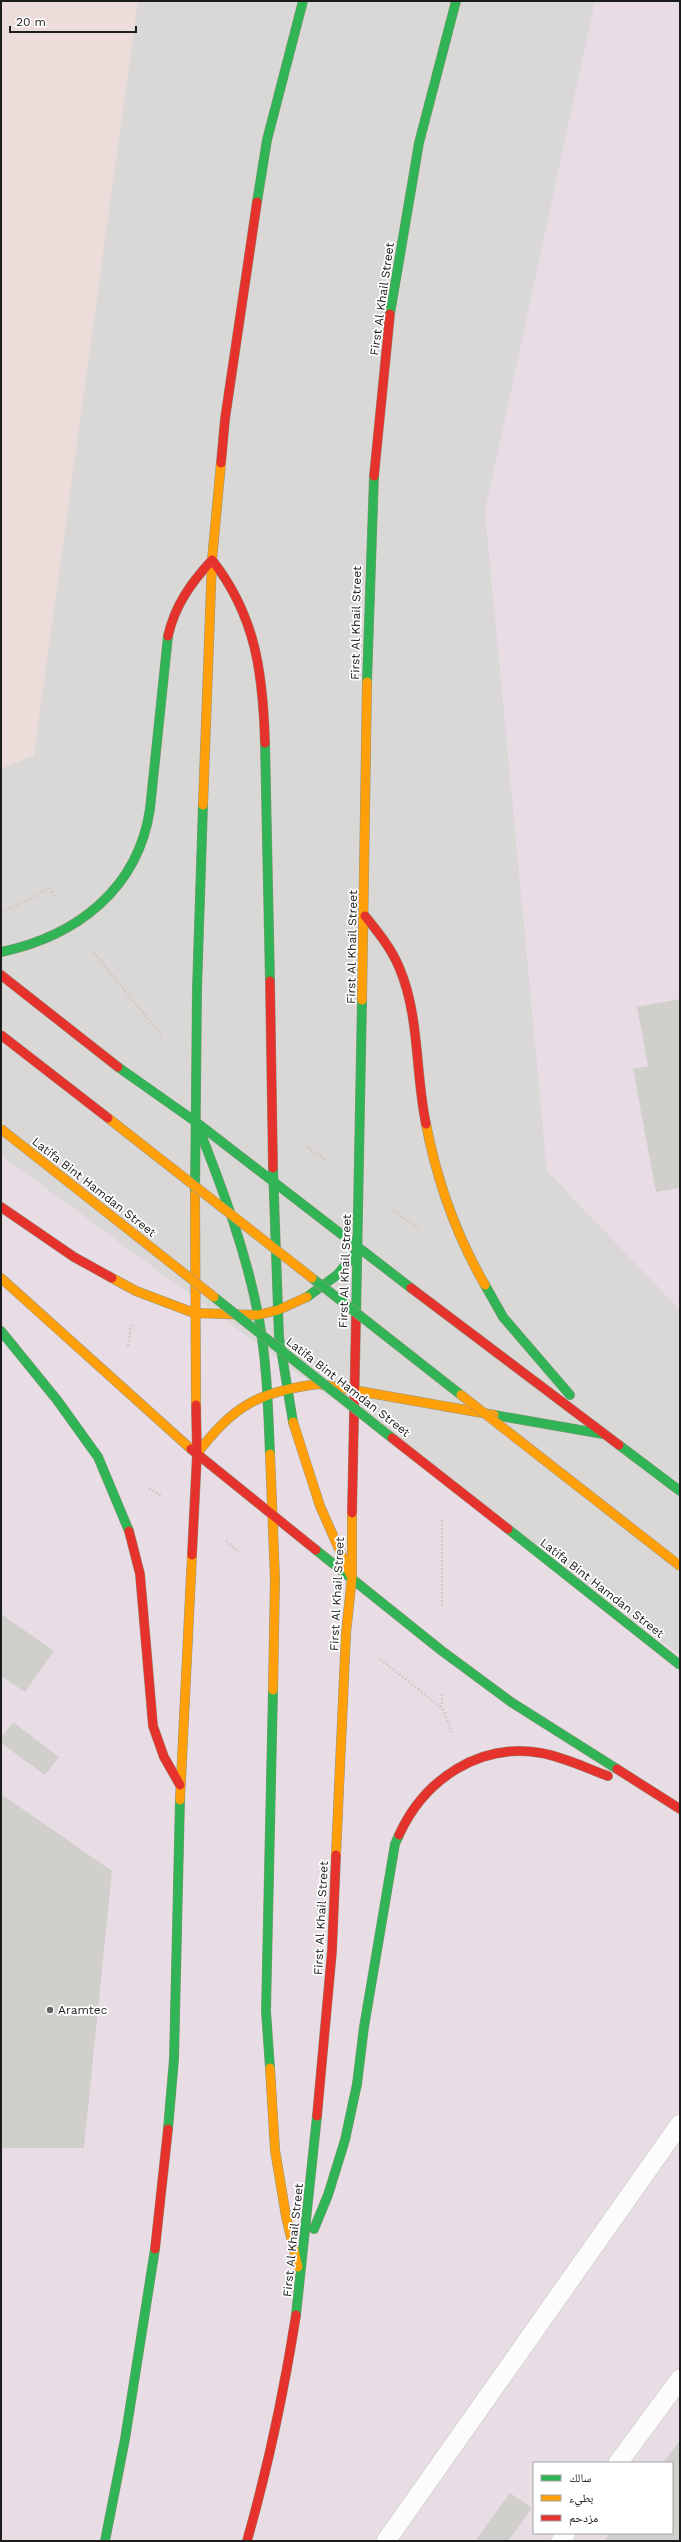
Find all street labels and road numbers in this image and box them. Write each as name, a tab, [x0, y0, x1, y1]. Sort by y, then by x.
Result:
street label: First Al Khail Street	[367, 242, 397, 356]
street label: First Al Khail Street	[348, 566, 364, 680]
street label: First Al Khail Street	[344, 890, 360, 1004]
street label: Latifa Bint Hamdan Street	[29, 1134, 159, 1240]
street label: First Al Khail Street	[336, 1214, 354, 1328]
street label: Latifa Bint Hamdan Street	[283, 1334, 413, 1440]
street label: Latifa Bint Hamdan Street	[537, 1535, 667, 1641]
street label: First Al Khail Street	[327, 1537, 347, 1651]
street label: First Al Khail Street	[311, 1861, 331, 1975]
street label: First Al Khail Street	[280, 2183, 306, 2297]

